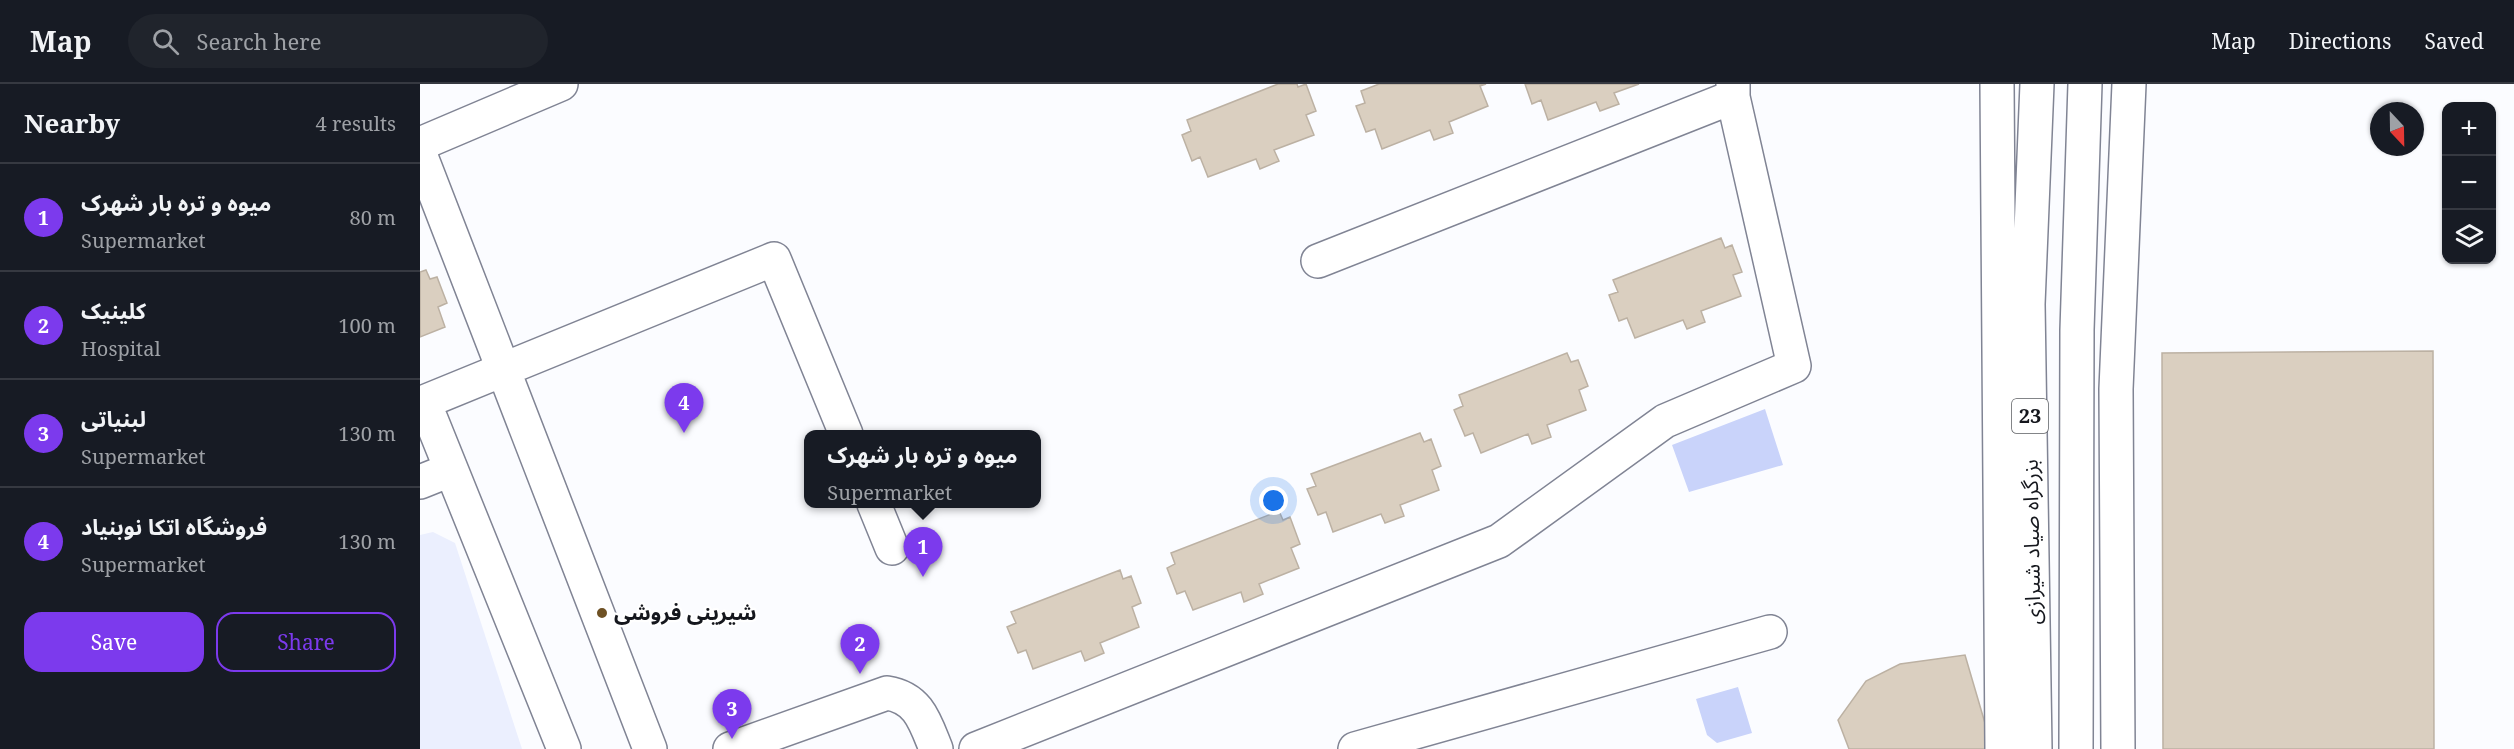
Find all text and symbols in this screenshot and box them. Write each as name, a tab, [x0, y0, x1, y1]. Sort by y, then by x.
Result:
search box	[128, 14, 548, 68]
text: Map	[30, 22, 92, 60]
icon: search	[149, 25, 182, 58]
text: Search here	[197, 26, 321, 56]
text: Map	[2211, 27, 2256, 55]
text: Directions	[2289, 27, 2391, 55]
text: Saved	[2424, 27, 2484, 55]
north arrow	[2370, 102, 2424, 156]
map controls	[2442, 102, 2496, 264]
button: +	[2442, 102, 2496, 156]
text: Nearby	[24, 105, 120, 141]
text: 4 results	[316, 110, 396, 137]
button: −	[2442, 156, 2496, 210]
text: میوه و تره بار شهرک	[81, 187, 271, 217]
text: 1	[38, 204, 49, 231]
text: 80 m	[350, 204, 396, 231]
button: layers	[2442, 210, 2496, 264]
text: Supermarket	[81, 227, 206, 254]
text: کلینیک	[81, 295, 146, 325]
text: 2	[38, 312, 49, 339]
text: 100 m	[338, 312, 396, 339]
text: Hospital	[81, 335, 161, 362]
pin: 4	[664, 384, 704, 433]
road number: 23	[2012, 399, 2048, 433]
text: لبنیاتی	[81, 403, 146, 433]
text: 3	[38, 420, 49, 447]
text: 130 m	[338, 420, 396, 447]
popup	[804, 430, 1041, 508]
text: میوه و تره بار شهرک	[827, 439, 1018, 469]
text: Supermarket	[81, 443, 206, 470]
street label: بزرگراه صیاد شیرازی	[2016, 459, 2046, 625]
text: Supermarket	[827, 479, 952, 506]
your location	[1259, 486, 1288, 515]
text: فروشگاه اتکا نوبنیاد	[81, 511, 267, 541]
text: 4	[38, 528, 49, 555]
text: 130 m	[338, 528, 396, 555]
pin: 1	[904, 528, 942, 577]
text: Supermarket	[81, 551, 206, 578]
place label: شیرینی فروشی	[614, 598, 757, 626]
marker: شیرینی فروشی	[595, 606, 609, 620]
button: Save	[24, 612, 204, 672]
button: Share	[216, 612, 396, 672]
pin: 2	[840, 624, 880, 674]
pin: 3	[712, 690, 752, 739]

